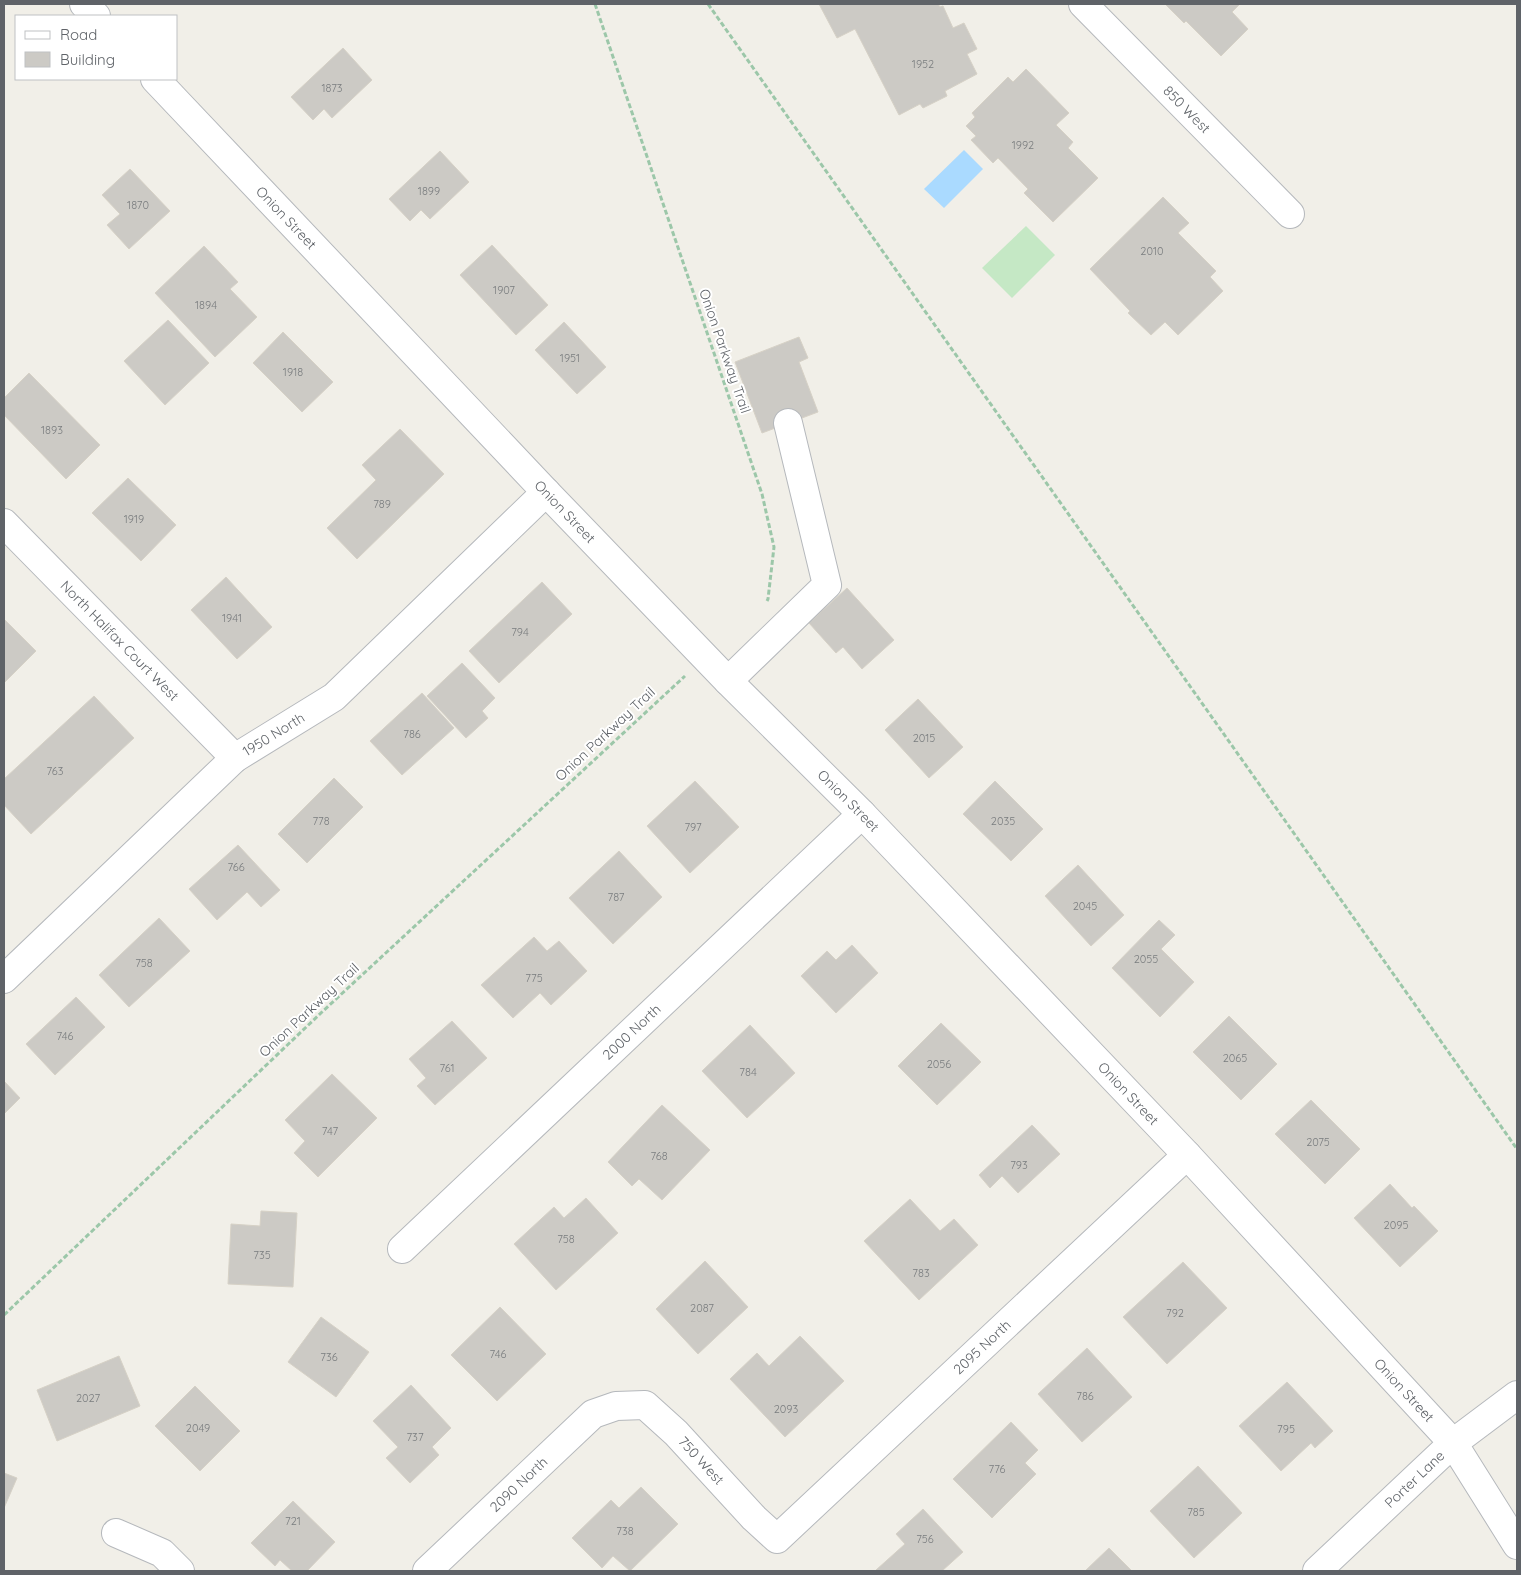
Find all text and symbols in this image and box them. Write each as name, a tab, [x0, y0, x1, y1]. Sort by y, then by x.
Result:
legend	[15, 15, 178, 80]
text: Road	[60, 25, 97, 44]
text: Building	[60, 50, 115, 69]
house number: 1952	[912, 57, 934, 71]
house number: 1873	[321, 81, 343, 95]
street label: 850 West	[1159, 82, 1215, 137]
house number: 1992	[1012, 138, 1034, 152]
street label: Onion Street	[252, 182, 321, 253]
house number: 1899	[418, 184, 440, 198]
house number: 1870	[127, 198, 149, 212]
house number: 2010	[1140, 244, 1164, 258]
house number: 1907	[493, 283, 515, 297]
street label: Onion Parkway Trail	[695, 287, 755, 415]
house number: 1894	[195, 298, 217, 312]
house number: 1951	[560, 351, 580, 365]
house number: 1918	[283, 365, 303, 379]
house number: 1893	[41, 423, 63, 437]
street label: Onion Street	[531, 476, 600, 547]
house number: 789	[373, 497, 391, 511]
house number: 1919	[124, 512, 144, 526]
street label: North Halifax Court West	[57, 577, 183, 705]
house number: 1941	[222, 611, 242, 625]
house number: 794	[511, 625, 529, 639]
street label: Onion Parkway Trail	[551, 683, 659, 785]
street label: 1950 North	[239, 708, 308, 760]
house number: 786	[403, 727, 421, 741]
house number: 2015	[913, 731, 935, 745]
house number: 763	[47, 764, 64, 778]
street label: Onion Street	[814, 766, 883, 836]
house number: 778	[312, 814, 330, 828]
house number: 2035	[991, 814, 1015, 828]
house number: 797	[684, 820, 702, 834]
house number: 766	[227, 860, 245, 874]
house number: 787	[608, 890, 625, 904]
house number: 2045	[1073, 899, 1097, 913]
house number: 2055	[1134, 952, 1158, 966]
house number: 758	[135, 956, 153, 970]
street label: Onion Parkway Trail	[255, 959, 363, 1061]
house number: 775	[525, 971, 543, 985]
street label: 2000 North	[599, 1000, 664, 1064]
house number: 746	[57, 1029, 74, 1043]
house number: 2065	[1223, 1051, 1247, 1065]
house number: 2056	[927, 1057, 951, 1071]
street label: Onion Street	[1094, 1058, 1163, 1129]
house number: 761	[439, 1061, 455, 1075]
house number: 784	[739, 1065, 757, 1079]
house number: 747	[322, 1124, 339, 1138]
house number: 2075	[1306, 1135, 1330, 1149]
house number: 768	[650, 1149, 668, 1163]
house number: 793	[1010, 1158, 1028, 1172]
house number: 2095	[1384, 1218, 1408, 1232]
house number: 758	[557, 1232, 575, 1246]
house number: 735	[253, 1248, 271, 1262]
house number: 783	[912, 1266, 930, 1280]
house number: 2087	[690, 1301, 714, 1315]
house number: 792	[1166, 1306, 1184, 1320]
street label: 2095 North	[950, 1316, 1014, 1378]
house number: 746	[490, 1347, 507, 1361]
house number: 736	[320, 1350, 338, 1364]
street label: Onion Street	[1370, 1354, 1438, 1426]
house number: 786	[1076, 1389, 1094, 1403]
house number: 2027	[76, 1391, 100, 1405]
house number: 2093	[774, 1402, 799, 1416]
house number: 2049	[186, 1421, 210, 1435]
house number: 795	[1277, 1422, 1295, 1436]
house number: 737	[406, 1430, 424, 1444]
street label: 750 West	[674, 1433, 728, 1489]
street label: Porter Lane	[1381, 1447, 1448, 1512]
street label: 2090 North	[486, 1453, 551, 1516]
house number: 776	[989, 1462, 1006, 1476]
house number: 785	[1187, 1505, 1205, 1519]
house number: 721	[285, 1514, 301, 1528]
house number: 738	[616, 1524, 634, 1538]
house number: 756	[916, 1532, 934, 1546]

